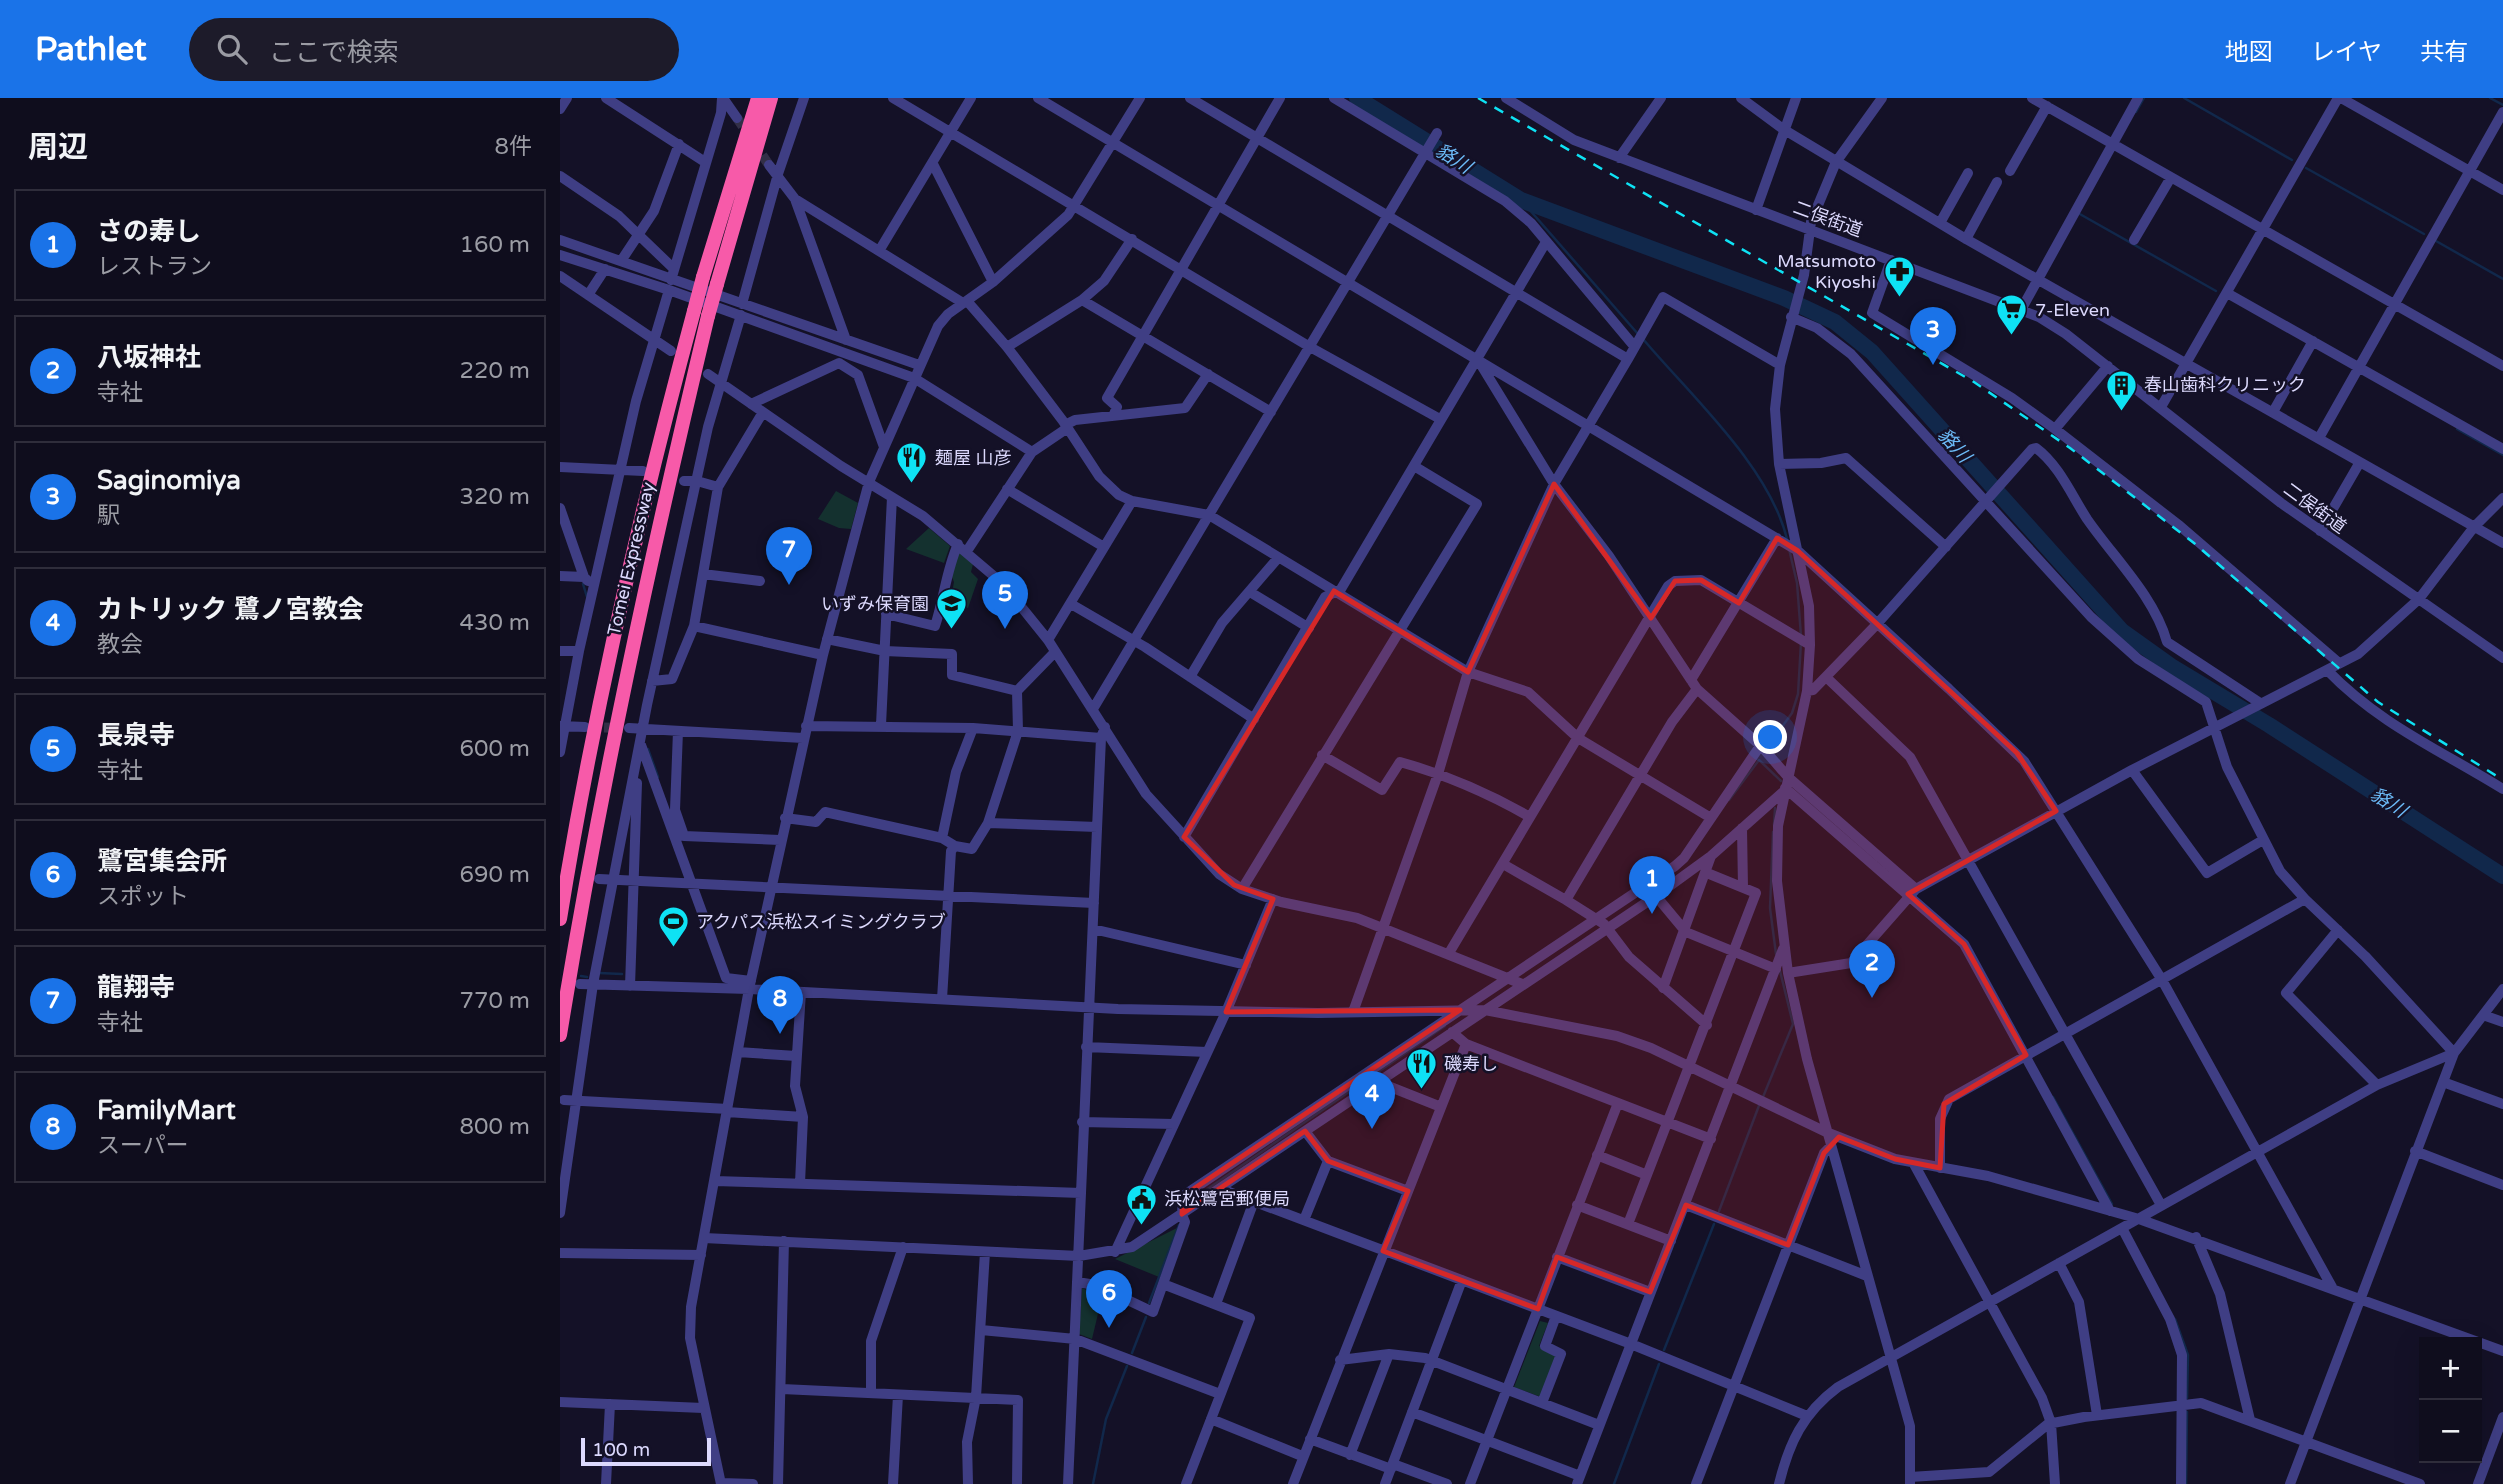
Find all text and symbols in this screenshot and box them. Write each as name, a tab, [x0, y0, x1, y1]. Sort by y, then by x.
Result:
search box	[189, 18, 679, 81]
text: Pathlet	[35, 30, 147, 69]
icon: search	[213, 30, 251, 68]
text: ここで検索	[269, 37, 399, 68]
text: 地図	[2225, 38, 2273, 67]
text: レイヤ	[2311, 38, 2382, 67]
text: 共有	[2420, 38, 2468, 67]
text: 周辺	[28, 129, 88, 166]
text: 8件	[495, 133, 532, 161]
water label: 貉川	[1432, 139, 1477, 179]
street label: 二俣街道	[1790, 196, 1866, 242]
text: さの寿し	[97, 216, 201, 247]
text: 1	[46, 231, 60, 259]
text: 160 m	[460, 231, 530, 259]
place label: Matsumoto Kiyoshi	[1777, 250, 1876, 293]
text: レストラン	[97, 253, 212, 281]
pharmacy icon: Matsumoto Kiyoshi	[1882, 254, 1916, 298]
supermarket icon: 7-Eleven	[1995, 293, 2029, 337]
place label: 7-Eleven	[2035, 299, 2110, 321]
pin: 3	[1910, 307, 1956, 365]
text: 八坂神社	[97, 342, 201, 373]
text: 2	[46, 357, 60, 385]
text: 220 m	[460, 357, 530, 385]
building icon: 春山歯科クリニック	[2104, 368, 2138, 412]
place label: 春山歯科クリニック	[2144, 374, 2306, 396]
text: 寺社	[97, 379, 143, 407]
water label: 貉川	[1933, 424, 1976, 469]
restaurant icon: 麺屋 山彦	[895, 441, 929, 485]
place label: 麺屋 山彦	[935, 447, 1012, 469]
text: Saginomiya	[97, 465, 241, 496]
street label: 二俣街道	[2279, 478, 2351, 538]
street label: Tomei Expressway	[603, 480, 659, 638]
text: 3	[46, 483, 60, 511]
text: 320 m	[460, 483, 530, 511]
text: 駅	[97, 502, 120, 530]
pin: 7	[766, 527, 812, 585]
pin: 5	[982, 571, 1028, 629]
school or university icon: いずみ保育園	[935, 587, 969, 631]
place label: いずみ保育園	[821, 593, 929, 615]
text: カトリック 鷺ノ宮教会	[97, 594, 364, 625]
text: 4	[46, 609, 60, 637]
text: 430 m	[460, 609, 530, 637]
text: 教会	[97, 631, 143, 659]
text: 長泉寺	[97, 720, 175, 751]
your location	[1753, 720, 1787, 754]
text: 5	[46, 735, 60, 763]
text: 600 m	[460, 735, 530, 763]
text: 寺社	[97, 757, 143, 785]
water label: 貉川	[2367, 783, 2412, 823]
text: 鷺宮集会所	[97, 846, 227, 877]
pin: 1	[1629, 856, 1675, 914]
text: 6	[46, 861, 60, 889]
text: 690 m	[460, 861, 530, 889]
text: スポット	[97, 883, 189, 911]
sports icon: アクパス浜松スイミングクラブ	[656, 905, 690, 949]
place label: アクパス浜松スイミングクラブ	[696, 911, 946, 933]
pin: 2	[1849, 940, 1895, 998]
text: 龍翔寺	[97, 972, 175, 1003]
pin: 8	[757, 976, 803, 1034]
text: 7	[46, 987, 60, 1015]
text: 770 m	[460, 987, 530, 1015]
text: 寺社	[97, 1009, 143, 1037]
restaurant icon: 磯寿し	[1404, 1047, 1438, 1091]
place label: 磯寿し	[1444, 1053, 1498, 1075]
pin: 4	[1349, 1071, 1395, 1129]
text: FamilyMart	[97, 1095, 236, 1126]
text: 8	[46, 1113, 60, 1141]
text: 800 m	[460, 1113, 530, 1141]
text: スーパー	[97, 1132, 189, 1160]
public building icon: 浜松鷺宮郵便局	[1124, 1182, 1158, 1226]
place label: 浜松鷺宮郵便局	[1164, 1188, 1290, 1210]
pin: 6	[1086, 1270, 1132, 1328]
map controls	[2419, 1337, 2482, 1463]
button: +	[2419, 1337, 2482, 1400]
button: −	[2419, 1400, 2482, 1463]
scale bar	[581, 1435, 710, 1467]
text: 100 m	[592, 1439, 650, 1461]

